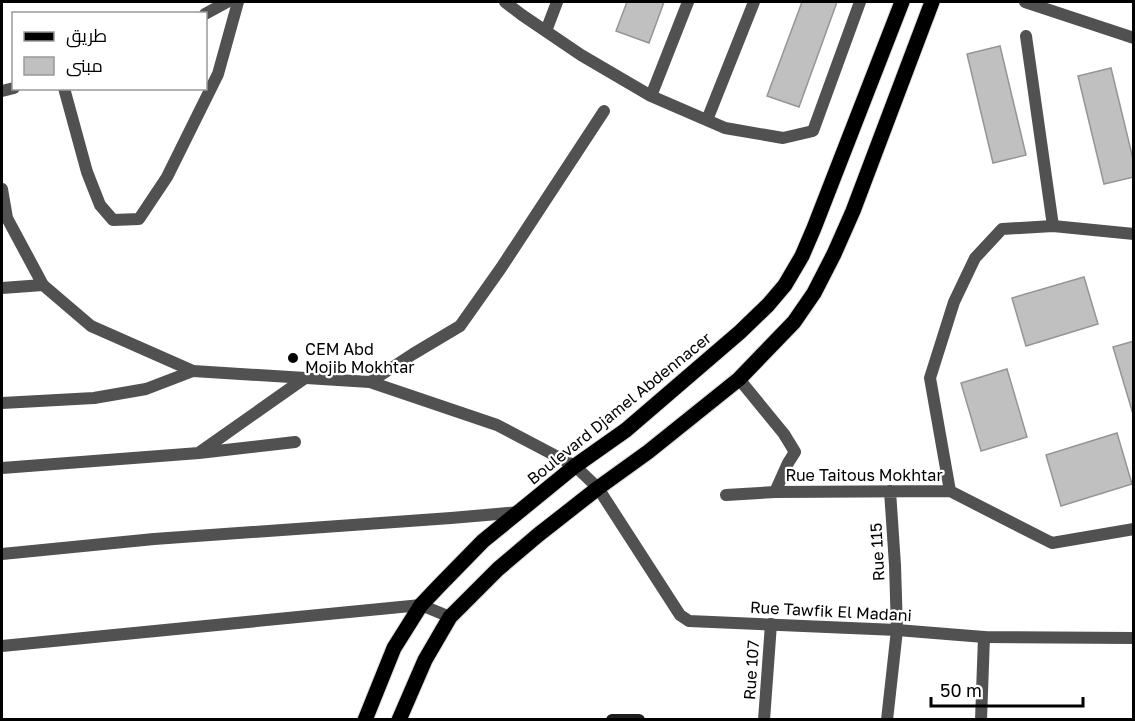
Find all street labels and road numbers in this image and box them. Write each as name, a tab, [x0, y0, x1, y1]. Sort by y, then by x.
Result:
street label: Boulevard Djamel Abdennacer	[523, 328, 715, 488]
street label: Rue Taitous Mokhtar	[785, 465, 943, 485]
street label: Rue 115	[865, 522, 889, 582]
street label: Rue Tawfik El Madani	[750, 597, 912, 625]
street label: Rue 107	[739, 640, 763, 700]

